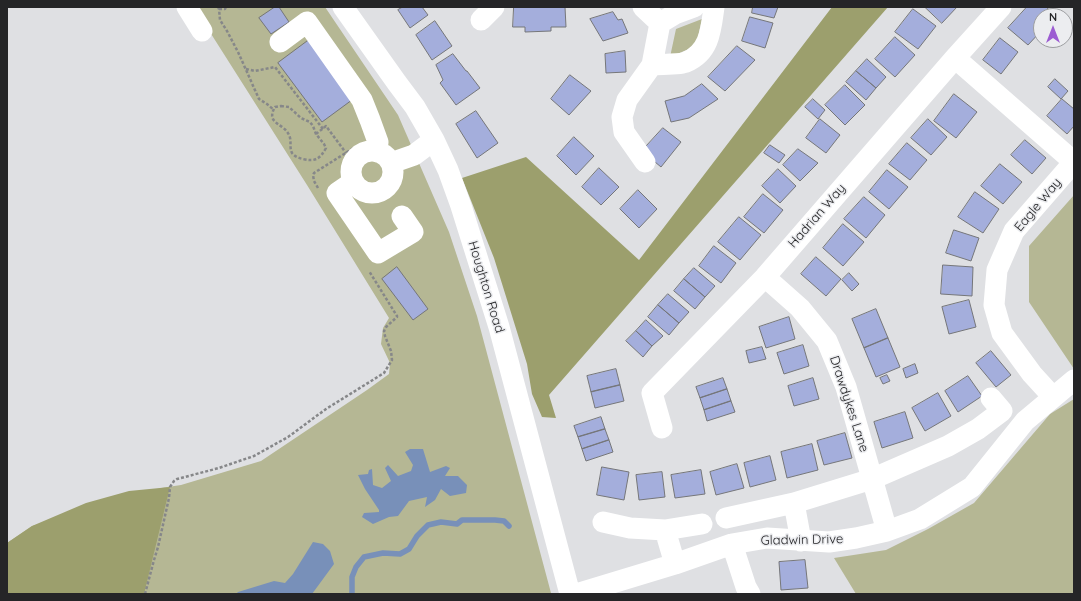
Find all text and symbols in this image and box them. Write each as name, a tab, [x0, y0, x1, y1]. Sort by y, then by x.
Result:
north arrow	[1033, 8, 1073, 48]
text: N	[1049, 10, 1057, 24]
street label: Eagle Way	[1011, 175, 1065, 235]
street label: Hadrian Way	[785, 181, 849, 251]
street label: Houghton Road	[465, 239, 507, 335]
street label: Drawdykes Lane	[826, 354, 872, 454]
street label: Gladwin Drive	[761, 531, 843, 549]

